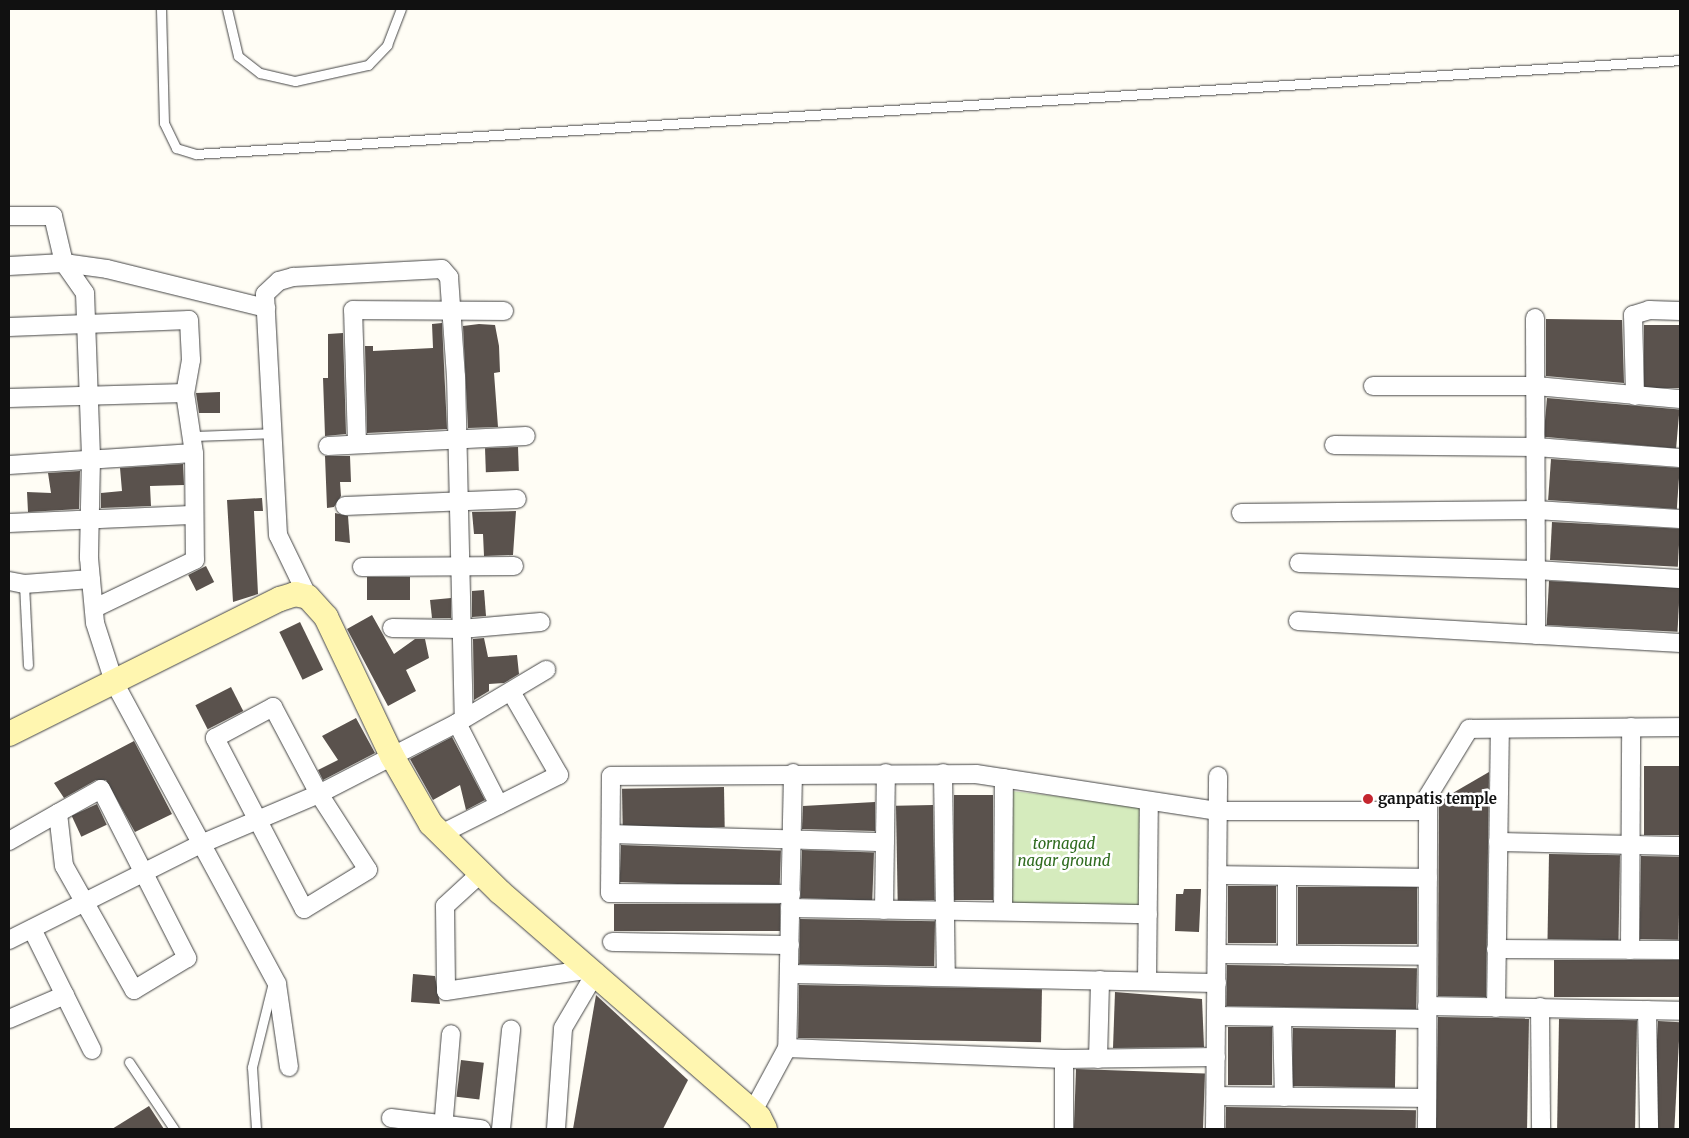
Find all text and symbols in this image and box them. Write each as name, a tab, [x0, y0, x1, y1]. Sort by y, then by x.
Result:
place label: ganpatis temple	[1378, 790, 1497, 808]
marker: ganpatis temple	[1362, 793, 1374, 805]
park label: tornagad nagar ground	[1018, 834, 1110, 869]

